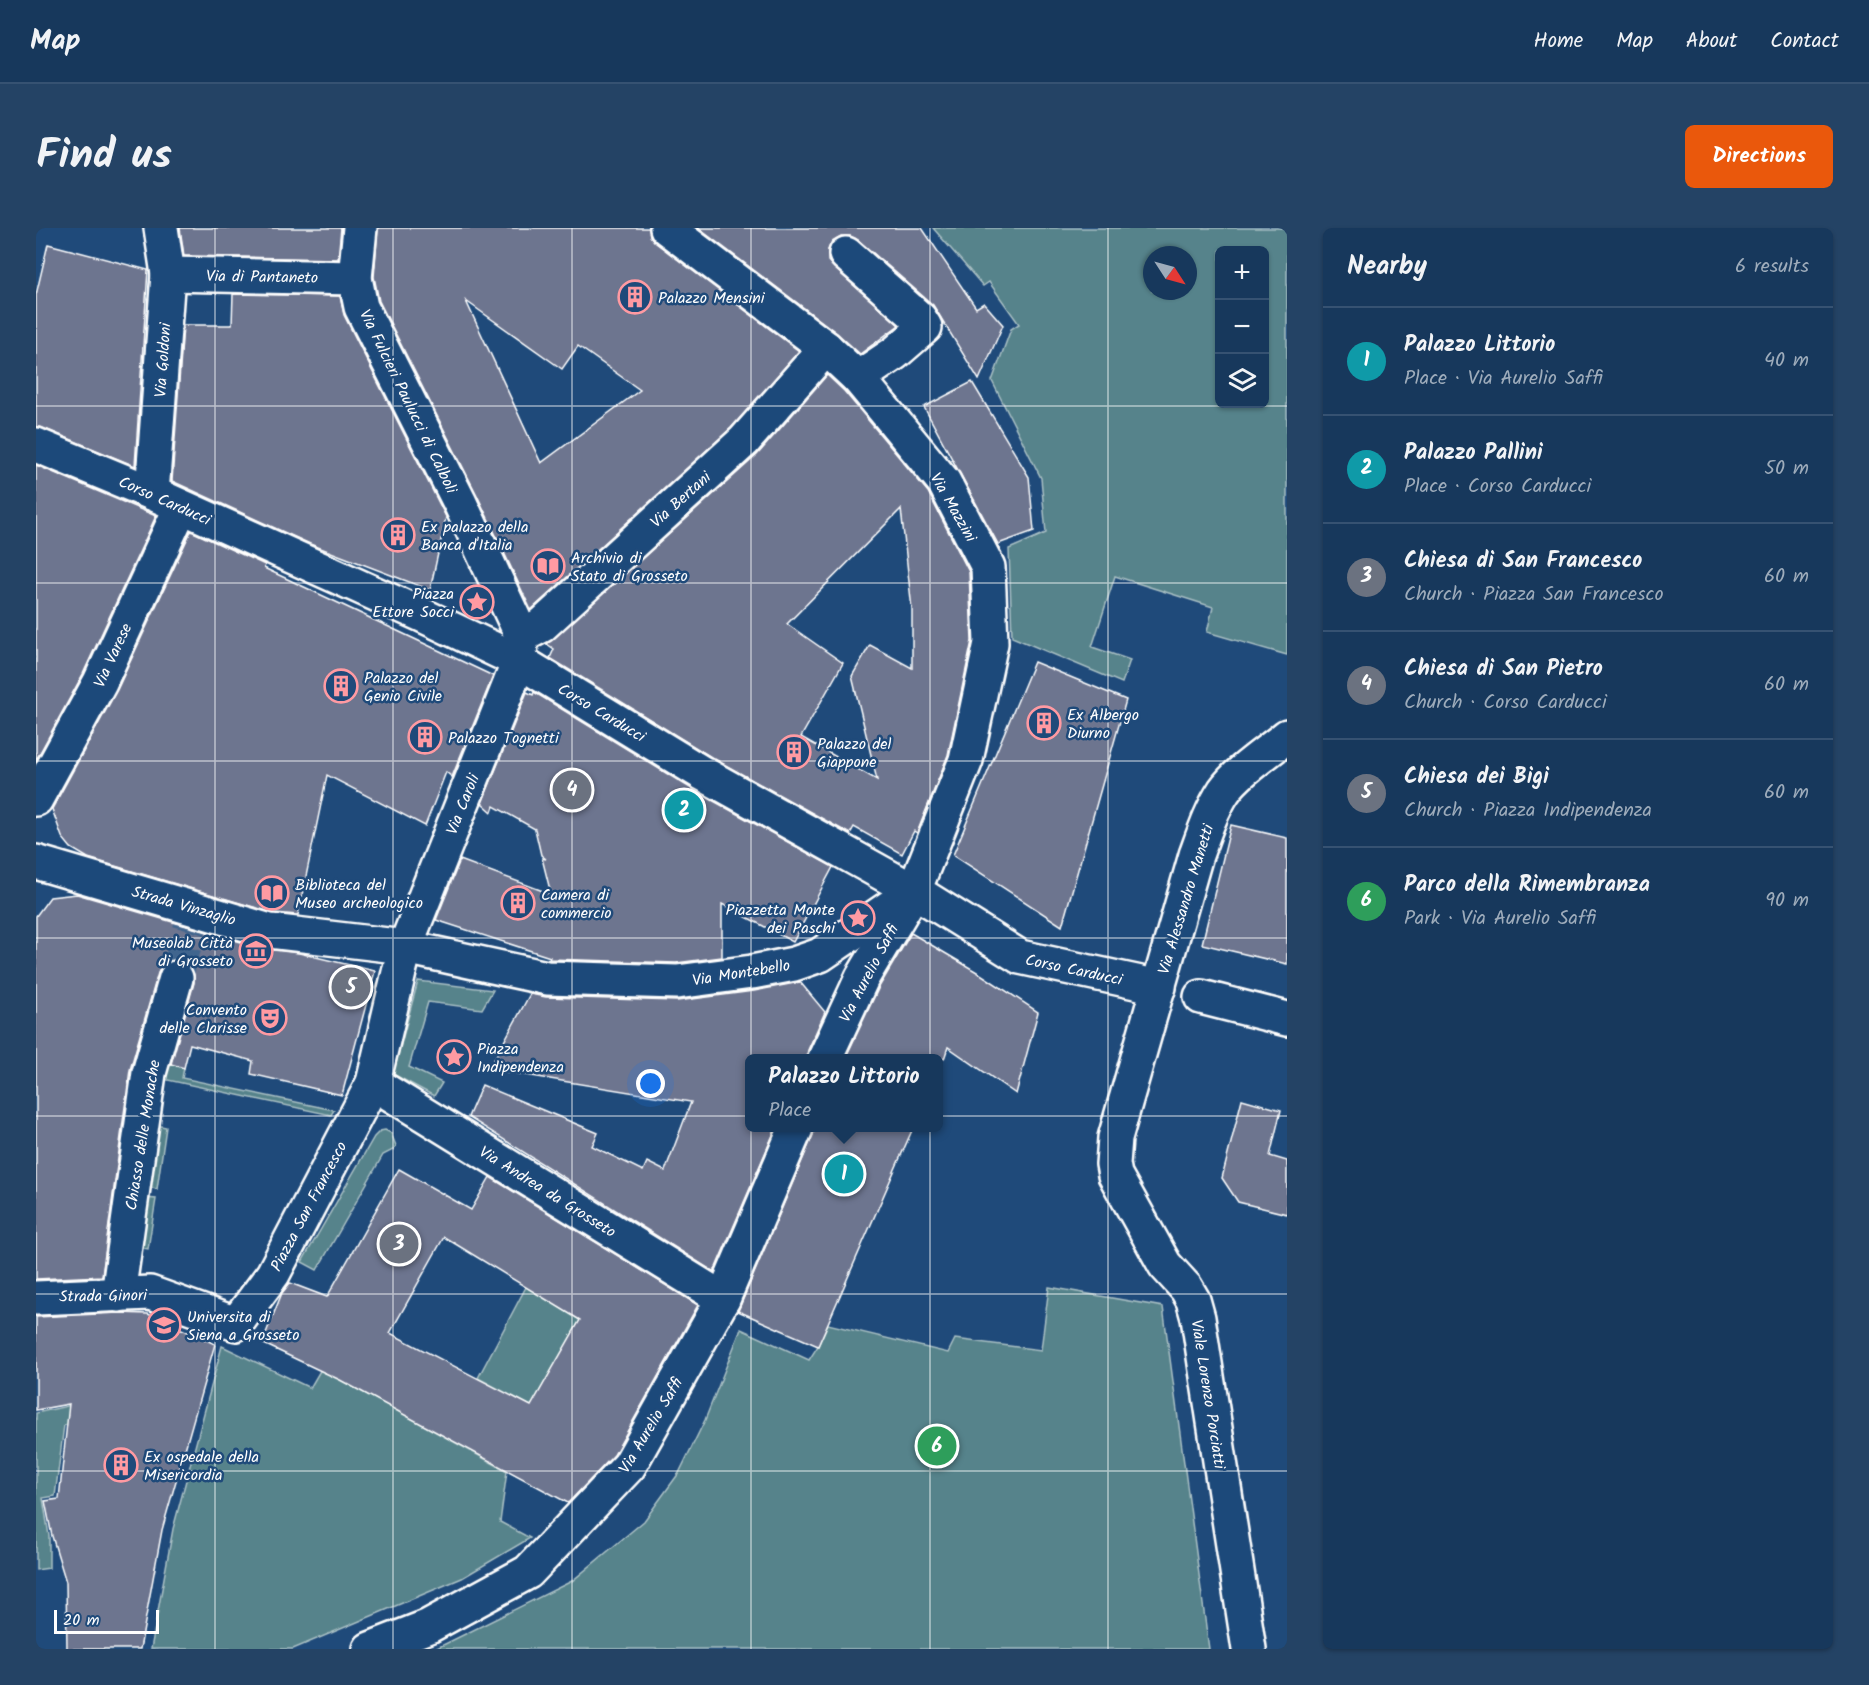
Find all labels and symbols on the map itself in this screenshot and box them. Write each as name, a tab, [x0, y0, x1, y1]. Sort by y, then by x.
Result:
north arrow	[1143, 246, 1197, 300]
street label: Via di Pantaneto	[206, 264, 318, 291]
building icon: Palazzo Mensini	[617, 279, 653, 315]
place label: Palazzo Mensini	[658, 286, 766, 311]
street label: Via Fulcieri Paulucci di Calboli	[352, 305, 464, 499]
street label: Via Goldoni	[148, 321, 179, 398]
street label: Via Bertani	[645, 465, 718, 534]
street label: Via Mazzini	[923, 468, 983, 548]
street label: Corso Carducci	[114, 470, 216, 533]
place label: Ex palazzo della Banca d'Italia	[421, 515, 528, 558]
building icon: Ex palazzo della Banca d'Italia	[380, 517, 416, 553]
place label: Archivio di Stato di Grosseto	[571, 546, 688, 589]
library icon: Archivio di Stato di Grosseto	[530, 548, 566, 584]
place label: Piazza Ettore Socci	[372, 582, 455, 625]
place icon: Piazza Ettore Socci	[459, 584, 495, 620]
street label: Via Varese	[87, 619, 139, 692]
place label: Palazzo del Genio Civile	[364, 666, 442, 709]
building icon: Palazzo del Genio Civile	[323, 668, 359, 704]
street label: Corso Carducci	[552, 677, 651, 750]
place label: Ex Albergo Diurno	[1067, 703, 1139, 746]
building icon: Ex Albergo Diurno	[1026, 705, 1062, 741]
building icon: Palazzo Tognetti	[407, 719, 443, 755]
place label: Palazzo Tognetti	[448, 726, 560, 751]
place label: Palazzo del Giappone	[817, 732, 892, 775]
building icon: Palazzo del Giappone	[776, 734, 812, 770]
pin: 4	[552, 768, 592, 812]
street label: Via Caroli	[440, 769, 487, 839]
pin: 2	[664, 788, 704, 832]
street label: Via Alessandro Manetti	[1152, 820, 1222, 978]
place label: Biblioteca del Museo archeologico	[295, 873, 423, 916]
library icon: Biblioteca del Museo archeologico	[254, 875, 290, 911]
street label: Strada Vinzaglio	[129, 880, 239, 933]
place label: Camera di commercio	[541, 883, 612, 926]
building icon: Camera di commercio	[500, 885, 536, 921]
place label: Piazzetta Monte dei Paschi	[726, 898, 836, 941]
place icon: Piazzetta Monte dei Paschi	[840, 900, 876, 936]
street label: Via Aurelio Saffi	[833, 920, 906, 1027]
place label: Museolab Città di Grosseto	[132, 931, 233, 974]
museum icon: Museolab Città di Grosseto	[238, 933, 274, 969]
street label: Corso Carducci	[1023, 948, 1126, 993]
street label: Via Montebello	[691, 953, 792, 994]
pin: 5	[332, 964, 370, 1010]
place label: Convento delle Clarisse	[159, 998, 247, 1041]
theatre icon: Convento delle Clarisse	[252, 1000, 288, 1036]
place label: Piazza Indipendenza	[477, 1037, 564, 1080]
place icon: Piazza Indipendenza	[436, 1039, 472, 1075]
street label: Chiasso delle Monache	[119, 1058, 168, 1212]
your location	[636, 1069, 665, 1098]
street label: Piazza San Francesco	[264, 1137, 354, 1276]
street label: Via Andrea da Grosseto	[474, 1140, 621, 1245]
pin: 1	[824, 1152, 864, 1196]
pin: 3	[380, 1222, 418, 1266]
street label: Strada Ginori	[59, 1283, 148, 1310]
place label: Universita di Siena a Grosseto	[187, 1305, 299, 1348]
school or university icon: Universita di Siena a Grosseto	[146, 1307, 182, 1343]
street label: Viale Lorenzo Porciatti	[1183, 1318, 1232, 1472]
street label: Via Aurelio Saffi	[613, 1373, 690, 1479]
pin: 6	[918, 1424, 956, 1468]
place label: Ex ospedale della Misericordia	[144, 1445, 259, 1488]
building icon: Ex ospedale della Misericordia	[103, 1447, 139, 1483]
scale bar	[54, 1607, 159, 1634]

